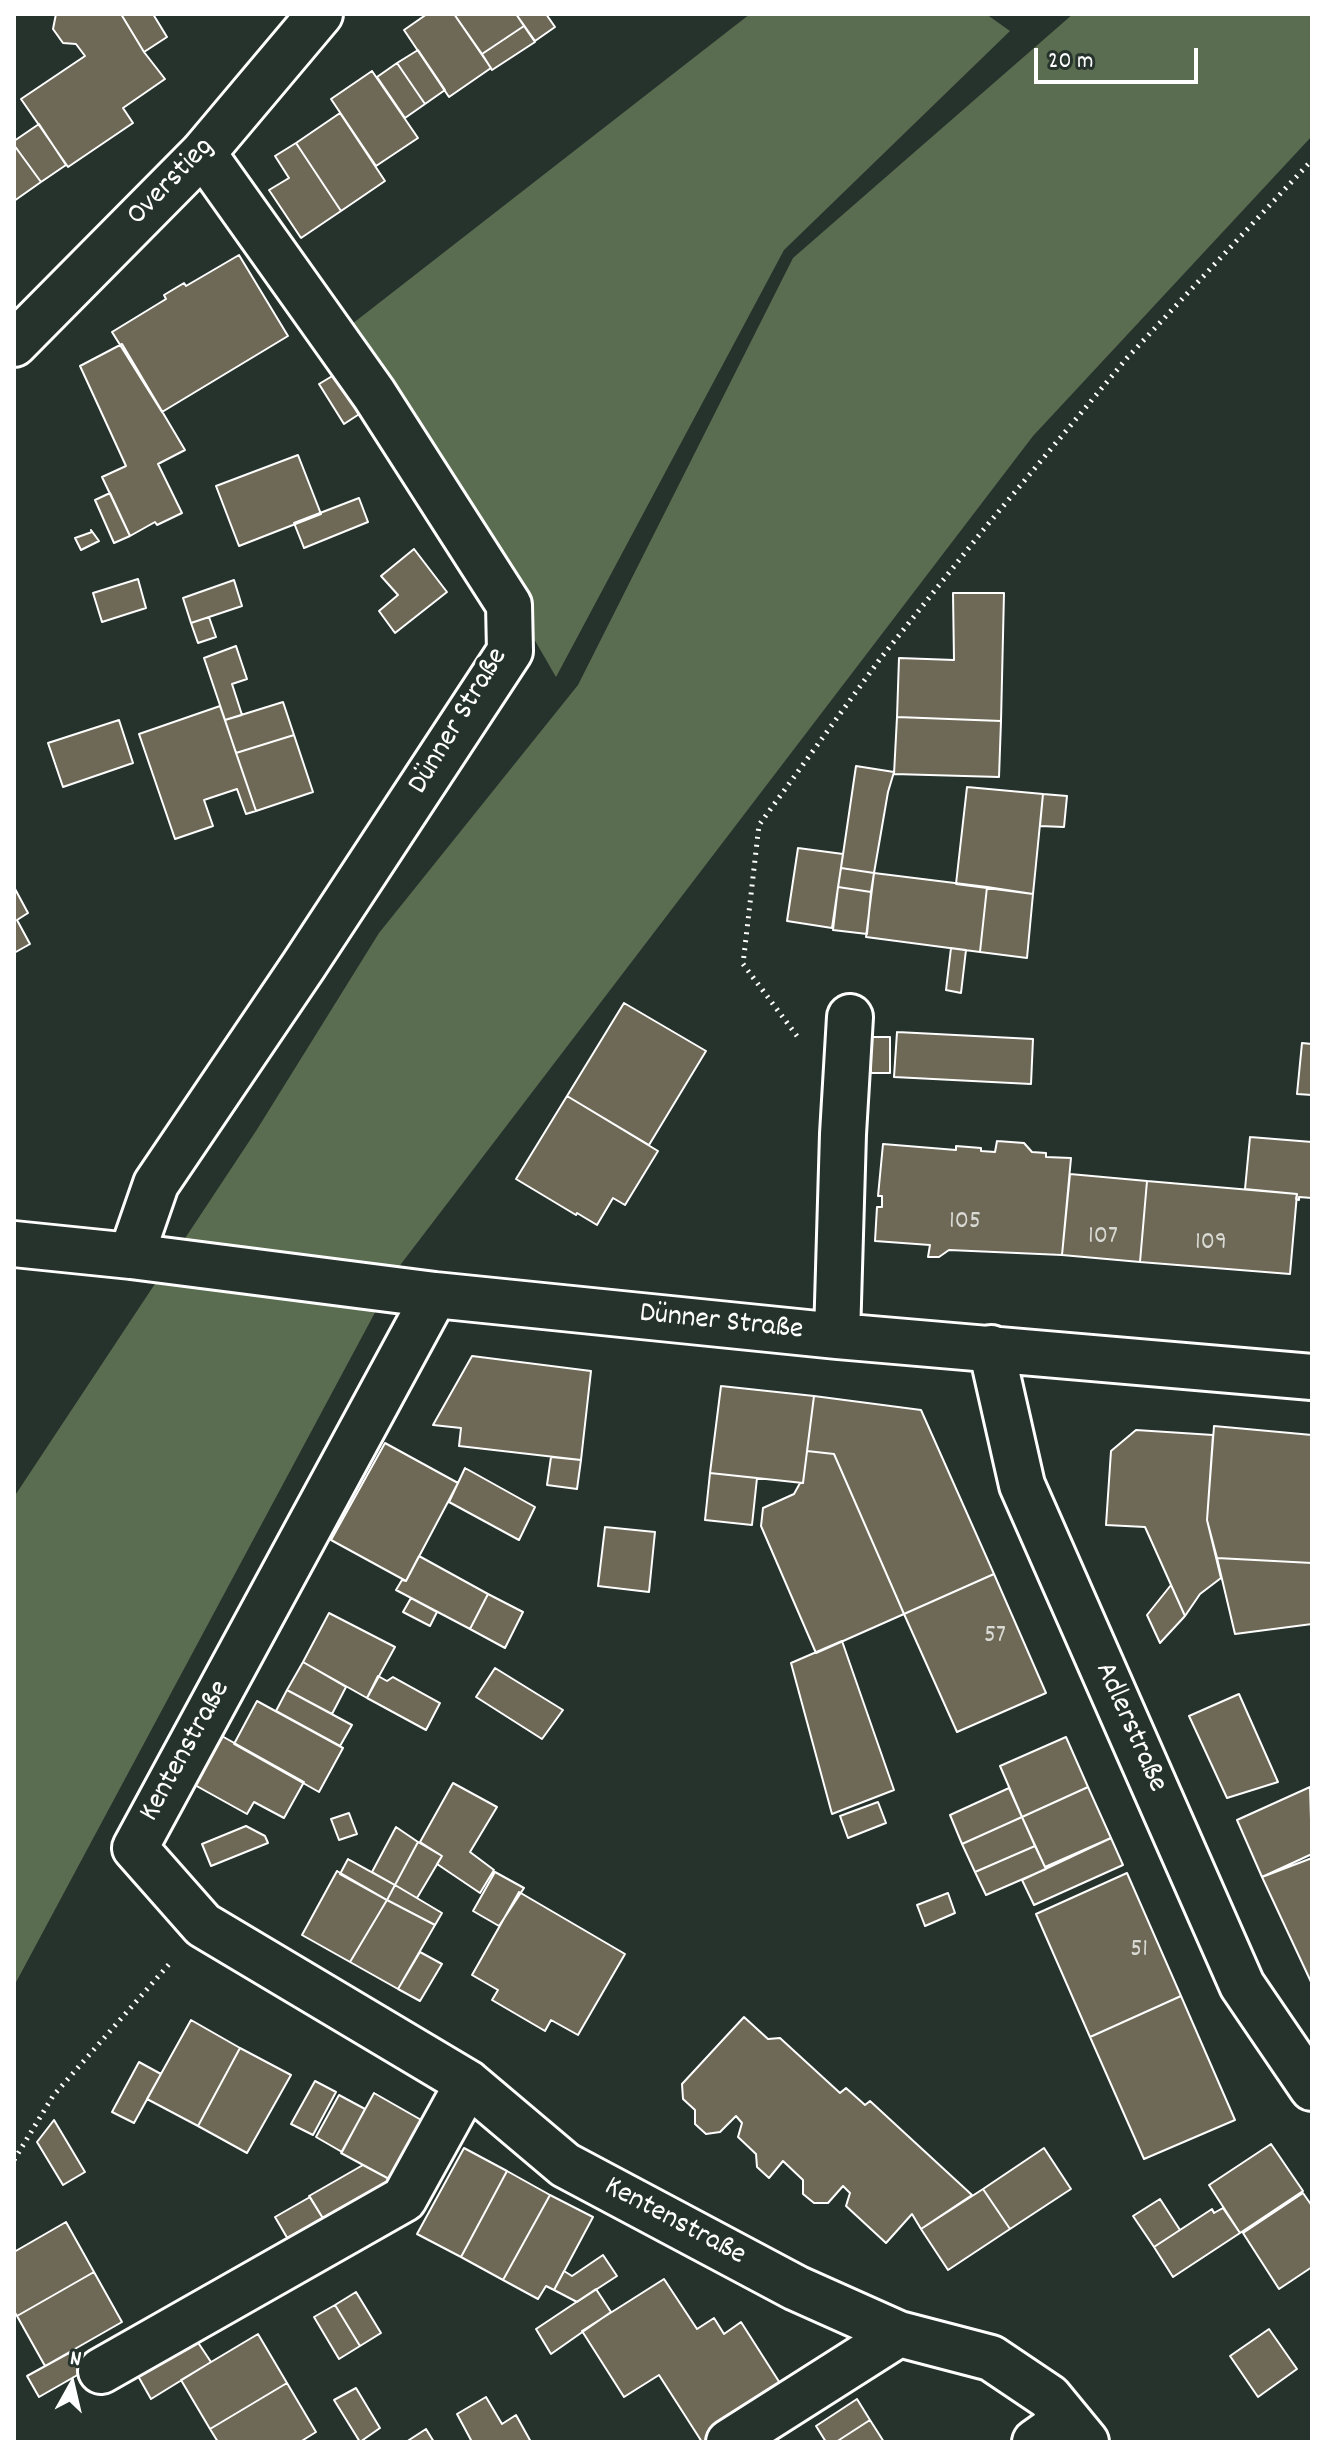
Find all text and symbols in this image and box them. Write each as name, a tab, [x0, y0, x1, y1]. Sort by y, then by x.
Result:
scale bar	[1038, 32, 1202, 82]
text: 20 m	[1048, 45, 1094, 79]
street label: Overstieg	[121, 131, 223, 235]
street label: Dünner Straße	[402, 642, 518, 802]
house number: 105	[949, 1207, 981, 1239]
house number: 107	[1088, 1222, 1118, 1254]
house number: 109	[1195, 1228, 1227, 1260]
street label: Dünner Straße	[637, 1298, 805, 1350]
house number: 57	[984, 1621, 1006, 1653]
street label: Adlerstraße	[1084, 1658, 1174, 1798]
street label: Kentenstraße	[134, 1675, 240, 1829]
house number: 51	[1130, 1935, 1148, 1967]
street label: Kentenstraße	[597, 2171, 751, 2275]
north arrow	[32, 2344, 112, 2424]
text: N	[68, 2344, 83, 2376]

